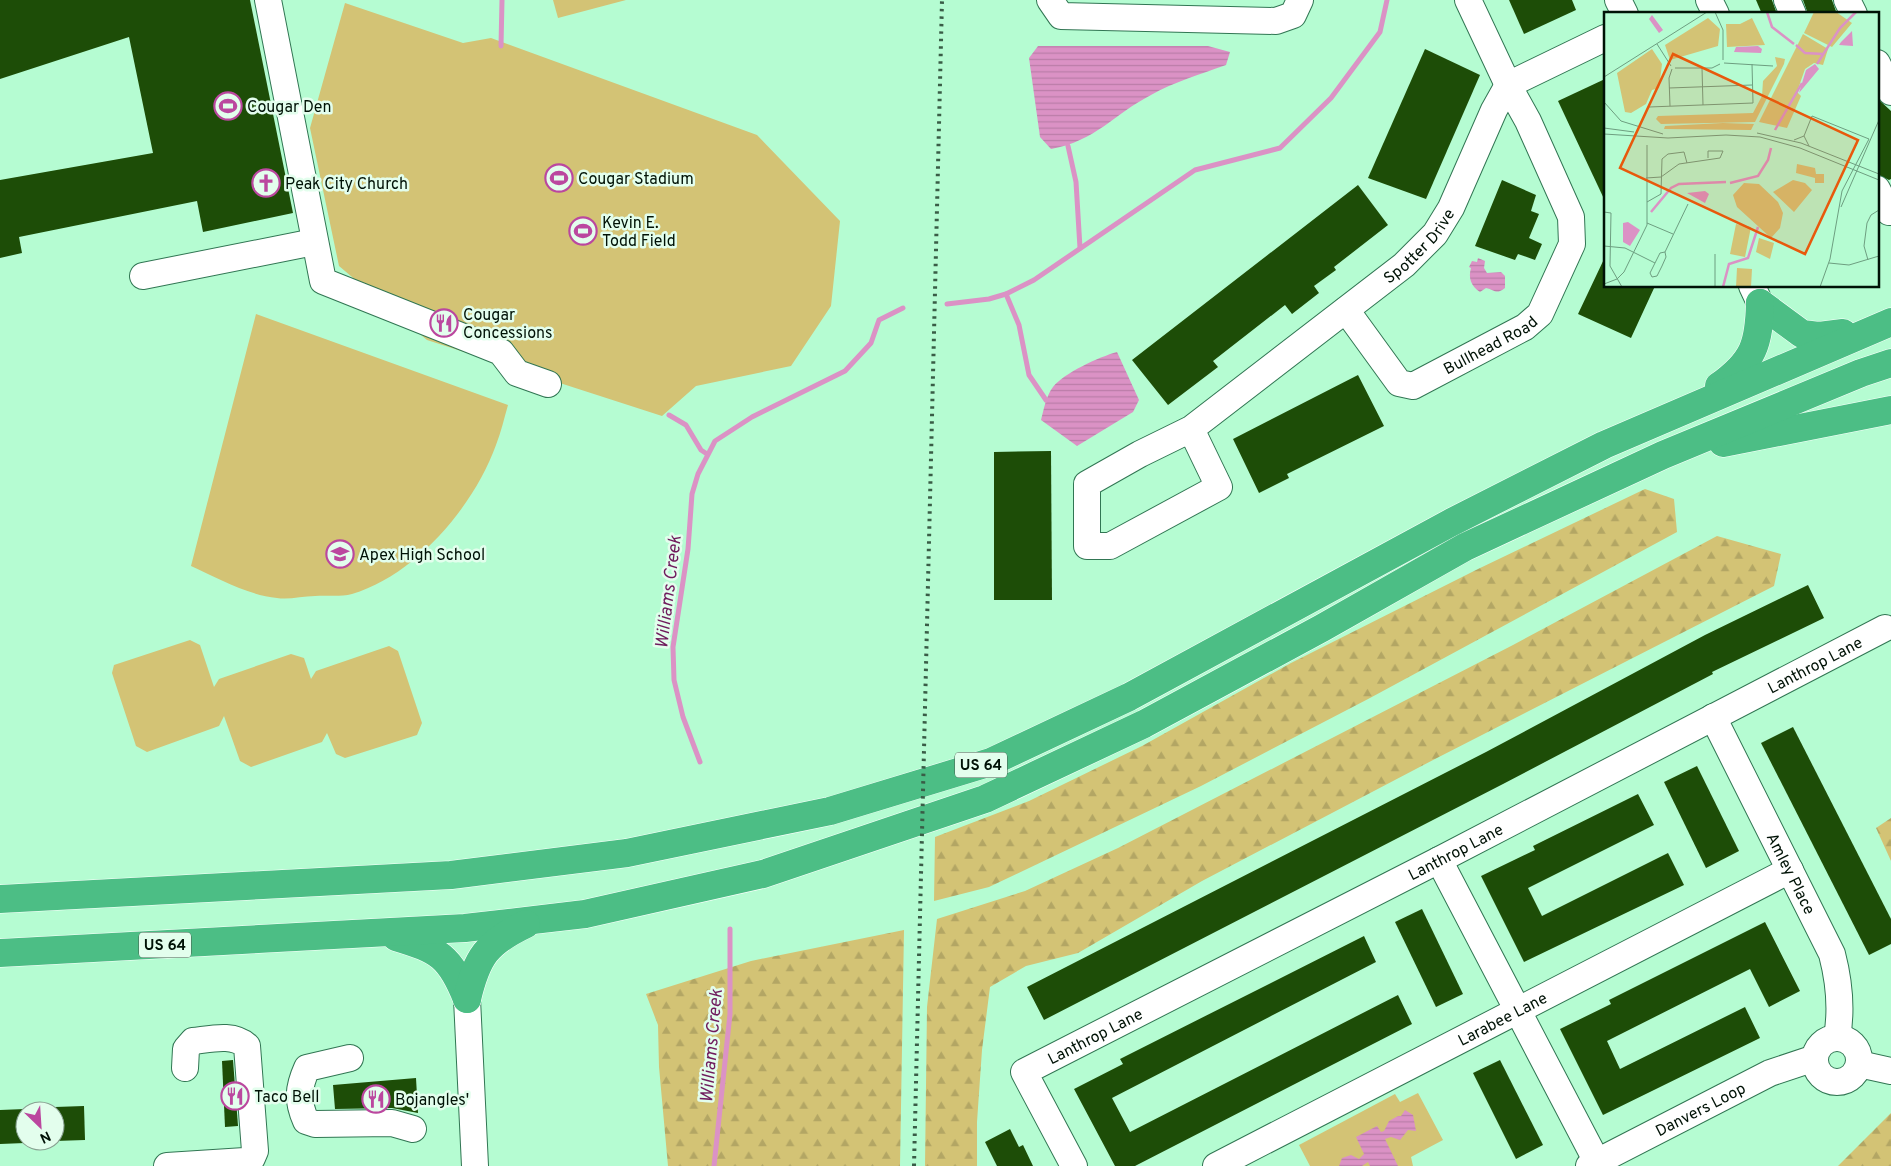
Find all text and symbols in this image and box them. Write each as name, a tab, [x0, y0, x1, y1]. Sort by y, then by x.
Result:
inset map	[1604, 12, 1878, 288]
sports icon: Cougar Den	[213, 91, 243, 121]
place label: Cougar Den	[247, 98, 332, 118]
sports icon: Cougar Stadium	[544, 163, 574, 193]
church icon: Peak City Church	[251, 168, 281, 198]
place label: Cougar Stadium	[578, 170, 694, 190]
place label: Peak City Church	[285, 175, 408, 195]
street label: Spotter Drive	[1380, 206, 1460, 289]
place label: Kevin E. Todd Field	[602, 214, 676, 252]
sports icon: Kevin E. Todd Field	[568, 216, 598, 246]
place label: Cougar Concessions	[463, 306, 553, 344]
restaurant icon: Cougar Concessions	[429, 308, 459, 338]
street label: Bullhead Road	[1441, 312, 1543, 380]
water label: Williams Creek	[651, 533, 688, 650]
school or university icon: Apex High School	[325, 539, 355, 569]
place label: Apex High School	[359, 546, 485, 566]
street label: Lanthrop Lane	[1765, 633, 1867, 699]
road number: US 64	[955, 752, 1007, 778]
street label: Lanthrop Lane	[1405, 820, 1507, 886]
street label: Amley Place	[1761, 830, 1819, 918]
road number: US 64	[139, 932, 191, 958]
water label: Williams Creek	[696, 987, 729, 1104]
street label: Larabee Lane	[1455, 989, 1551, 1052]
street label: Lanthrop Lane	[1045, 1005, 1147, 1070]
street label: Danvers Loop	[1653, 1079, 1749, 1142]
restaurant icon: Taco Bell	[220, 1081, 250, 1111]
restaurant icon: Bojangles'	[361, 1084, 391, 1114]
place label: Taco Bell	[254, 1088, 319, 1108]
place label: Bojangles'	[395, 1091, 469, 1111]
north arrow	[15, 1101, 65, 1151]
text: N	[37, 1127, 53, 1146]

